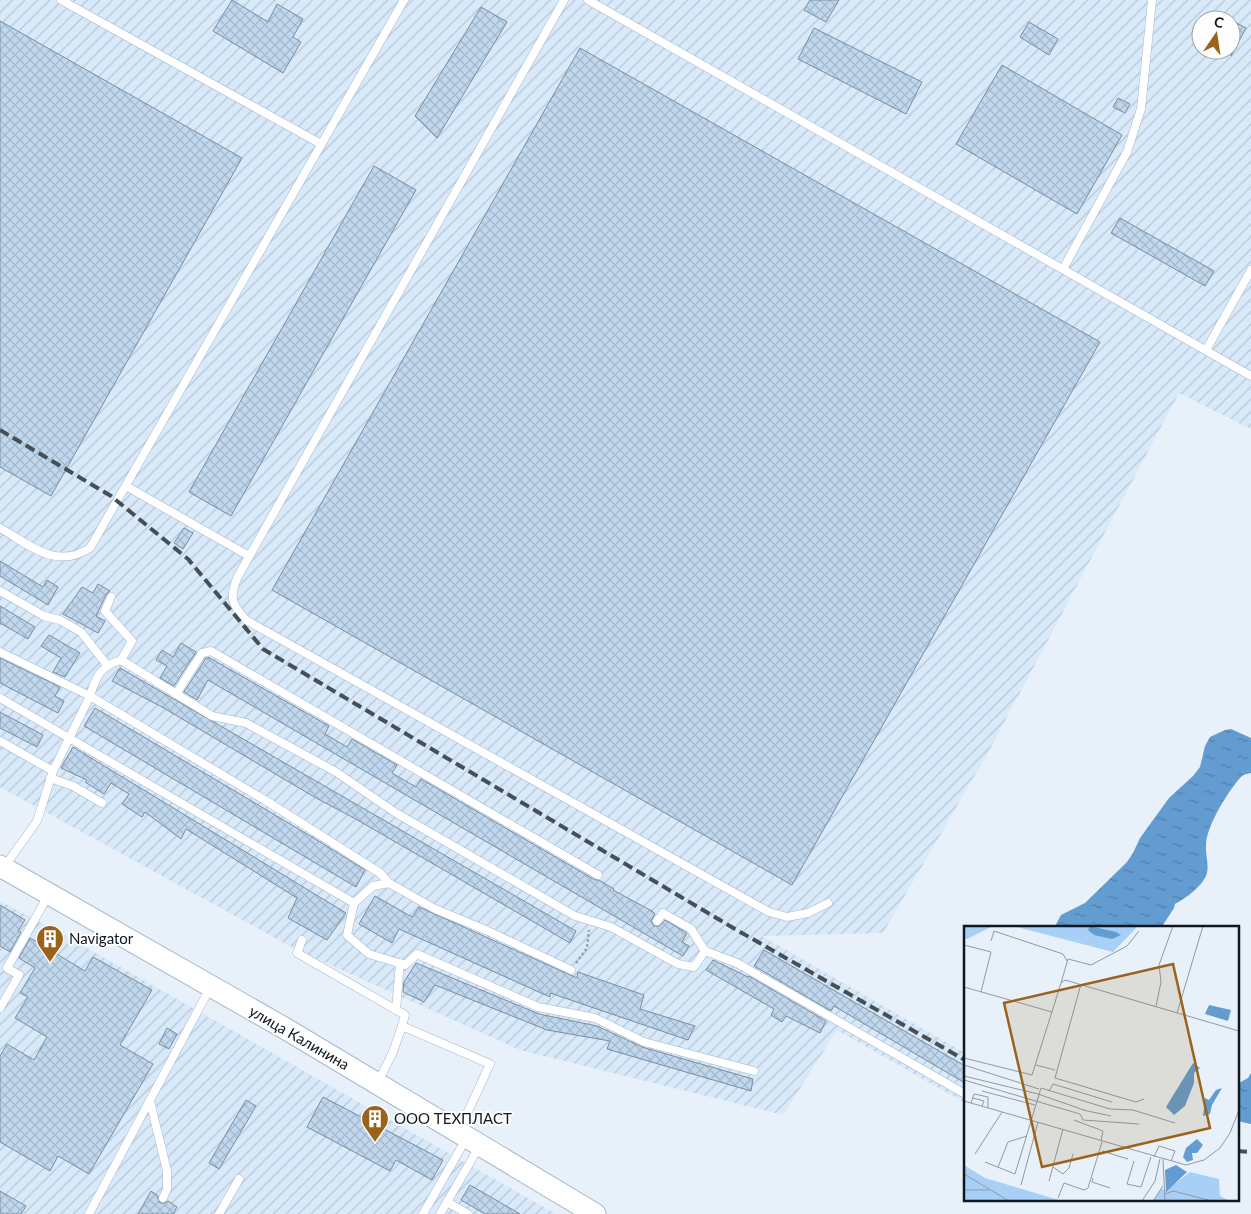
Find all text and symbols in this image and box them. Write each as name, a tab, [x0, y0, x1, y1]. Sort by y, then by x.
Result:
north arrow	[1191, 10, 1241, 60]
text: С	[1213, 13, 1226, 31]
building icon: Navigator	[35, 924, 65, 963]
inset map	[964, 926, 1238, 1202]
place label: Navigator	[69, 929, 134, 947]
street label: улица Калинина	[246, 1001, 353, 1073]
building icon: ООО ТЕХПЛАСТ	[360, 1104, 390, 1143]
place label: ООО ТЕХПЛАСТ	[394, 1109, 512, 1127]

